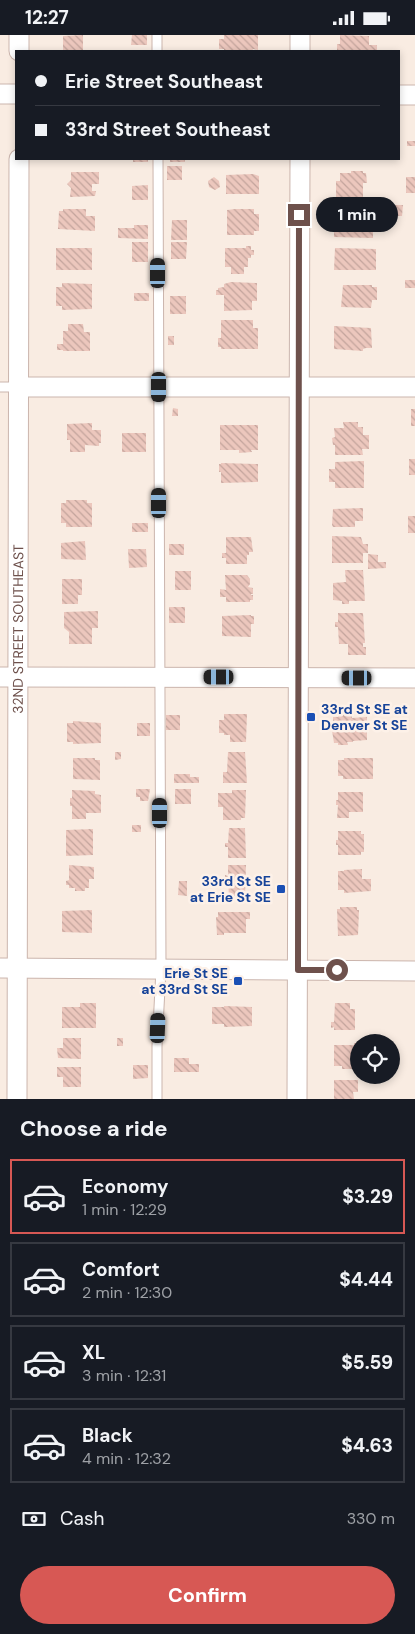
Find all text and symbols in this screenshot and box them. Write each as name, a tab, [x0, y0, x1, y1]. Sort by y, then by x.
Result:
text: 12:27	[25, 5, 69, 30]
text: Erie Street Southeast	[65, 69, 263, 94]
text: 33rd Street Southeast	[65, 117, 271, 142]
callout: 1 min	[316, 197, 399, 233]
route end	[288, 204, 310, 226]
text: 1 min	[337, 204, 377, 225]
car	[150, 258, 165, 288]
car	[151, 372, 166, 402]
car	[151, 488, 166, 518]
street label: 32ND STREET SOUTHEAST	[9, 544, 27, 714]
car	[204, 670, 234, 685]
car	[342, 671, 372, 686]
place label: 33rd St SE at Denver St SE	[321, 700, 408, 734]
marker: 33rd St SE at Denver St SE	[305, 711, 317, 723]
car	[152, 798, 167, 828]
place label: 33rd St SE at Erie St SE	[190, 872, 271, 906]
marker: 33rd St SE at Erie St SE	[275, 883, 287, 895]
route start	[326, 959, 348, 981]
place label: Erie St SE at 33rd St SE	[141, 964, 228, 998]
marker: Erie St SE at 33rd St SE	[232, 975, 244, 987]
car	[149, 1013, 166, 1043]
map controls	[350, 1034, 400, 1084]
button: locate	[350, 1034, 400, 1084]
text: Choose a ride	[20, 1114, 168, 1143]
icon: car	[22, 1174, 67, 1219]
text: Economy	[82, 1174, 169, 1199]
text: $3.29	[342, 1184, 393, 1209]
text: 1 min · 12:29	[82, 1199, 167, 1220]
icon: car	[22, 1257, 67, 1302]
text: Comfort	[82, 1257, 160, 1282]
text: $4.44	[339, 1267, 393, 1292]
text: 2 min · 12:30	[82, 1282, 172, 1303]
icon: car	[22, 1340, 67, 1385]
text: XL	[82, 1340, 105, 1365]
text: $5.59	[341, 1350, 393, 1375]
text: 3 min · 12:31	[82, 1365, 166, 1386]
icon: car	[22, 1423, 67, 1468]
text: Black	[82, 1423, 133, 1448]
text: $4.63	[341, 1433, 393, 1458]
text: 4 min · 12:32	[82, 1448, 171, 1469]
icon: cash	[20, 1505, 48, 1533]
text: Cash	[60, 1506, 104, 1531]
text: 330 m	[347, 1508, 395, 1529]
button: Confirm	[20, 1566, 395, 1624]

